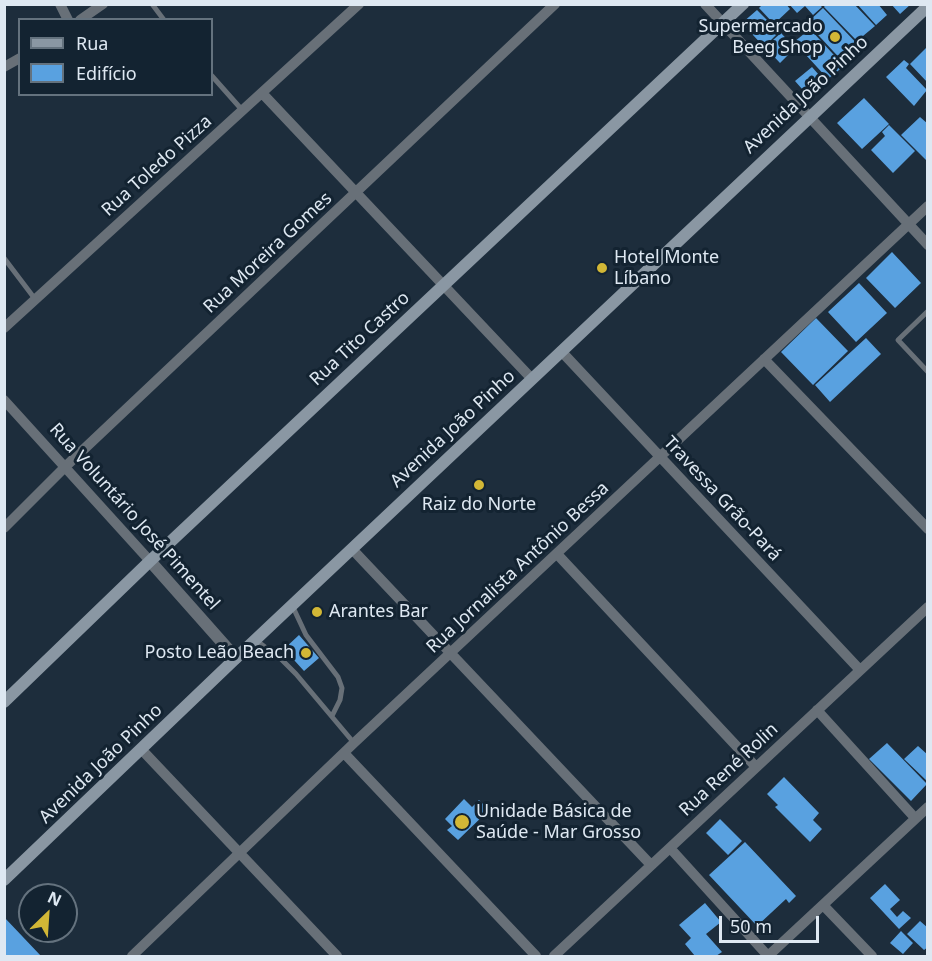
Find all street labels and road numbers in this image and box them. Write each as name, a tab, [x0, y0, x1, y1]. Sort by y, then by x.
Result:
street label: Avenida João Pinho	[739, 32, 873, 158]
street label: Rua Toledo Pizza	[97, 111, 217, 221]
street label: Rua Moreira Gomes	[199, 188, 337, 318]
street label: Rua Tito Castro	[306, 287, 414, 391]
street label: Avenida João Pinho	[386, 366, 520, 492]
street label: Rua Voluntário José Pimentel	[44, 419, 224, 615]
street label: Travessa Grão-Pará	[659, 432, 785, 566]
street label: Rua Jornalista Antônio Bessa	[422, 478, 614, 658]
street label: Avenida João Pinho	[35, 700, 167, 828]
street label: Rua René Rolin	[675, 719, 783, 821]

